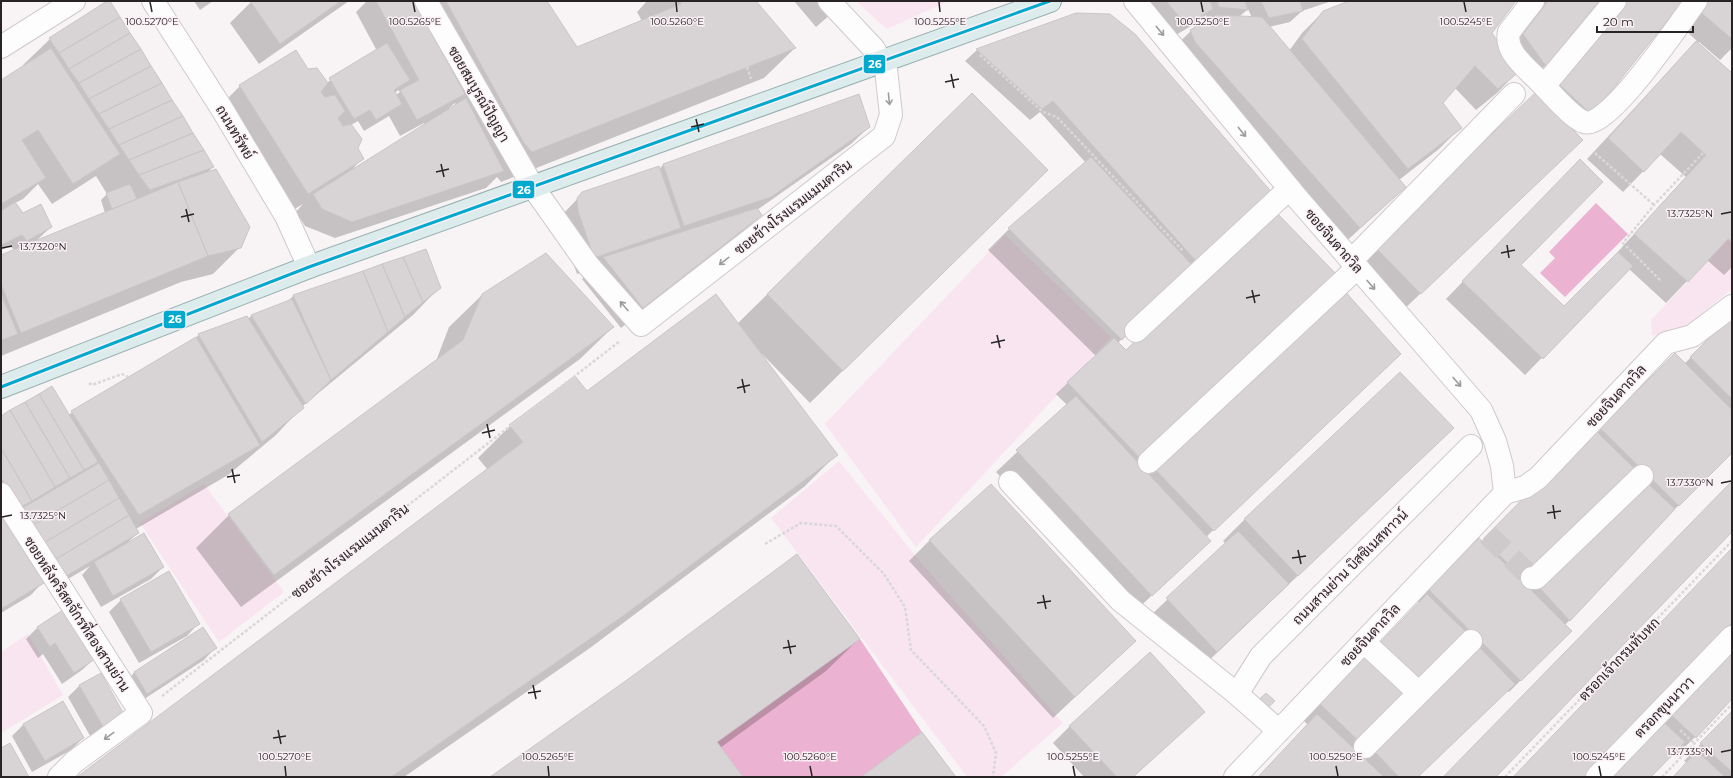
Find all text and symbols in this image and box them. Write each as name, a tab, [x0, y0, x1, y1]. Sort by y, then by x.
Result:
scale bar	[1597, 8, 1693, 34]
text: 20 m	[1603, 14, 1634, 29]
text: 100.5270°E	[125, 15, 179, 28]
text: 100.5265°E	[389, 15, 442, 28]
text: 100.5260°E	[650, 15, 704, 28]
text: 100.5255°E	[914, 15, 966, 28]
text: 100.5250°E	[1176, 15, 1230, 28]
text: 100.5245°E	[1440, 15, 1493, 28]
one-way arrow	[1155, 26, 1164, 37]
street label: ซอยสมบูรณ์ปัญญา	[443, 43, 514, 146]
line badge: 26	[863, 54, 886, 74]
text: 26	[868, 57, 882, 71]
one-way arrow	[885, 92, 893, 105]
street label: ถนนทรัพย์	[212, 102, 258, 162]
one-way arrow	[1238, 126, 1247, 137]
street label: ซอยข้างโรงแรมแมนดาริน	[730, 155, 856, 259]
line badge: 26	[512, 180, 535, 199]
text: 26	[517, 183, 531, 197]
street label: ซอยจินดาถวิล	[1301, 205, 1367, 277]
text: 13.7325°N	[1667, 207, 1713, 220]
text: 13.7320°N	[19, 240, 67, 253]
one-way arrow	[718, 256, 729, 265]
one-way arrow	[1366, 279, 1375, 289]
one-way arrow	[619, 301, 629, 311]
line badge: 26	[163, 310, 186, 329]
text: 26	[168, 312, 182, 326]
street label: ซอยจินดาถวิล	[1582, 361, 1650, 431]
one-way arrow	[1452, 377, 1461, 388]
text: 13.7330°N	[1666, 476, 1714, 489]
street label: ซอยข้างโรงแรมแมนดาริน	[287, 499, 413, 603]
street label: ถนนสามย่าน บิสซิเนสทาวน์	[1288, 505, 1412, 629]
text: 13.7325°N	[20, 509, 66, 522]
street label: ซอยหลังคริสตจักรที่สองสามย่าน	[20, 531, 137, 695]
street label: ซอยจินดาถวิล	[1336, 600, 1404, 670]
street label: ตรอกเจ้ากรมทับหก	[1575, 614, 1663, 704]
street label: ตรอกขุนนาวา	[1630, 673, 1698, 742]
one-way arrow	[104, 732, 115, 740]
text: 13.7335°N	[1667, 745, 1713, 758]
text: 100.5270°E	[258, 750, 312, 763]
text: 100.5265°E	[522, 750, 575, 763]
text: 100.5260°E	[783, 750, 837, 763]
text: 100.5255°E	[1047, 750, 1099, 763]
text: 100.5250°E	[1309, 750, 1363, 763]
text: 100.5245°E	[1573, 750, 1626, 763]

